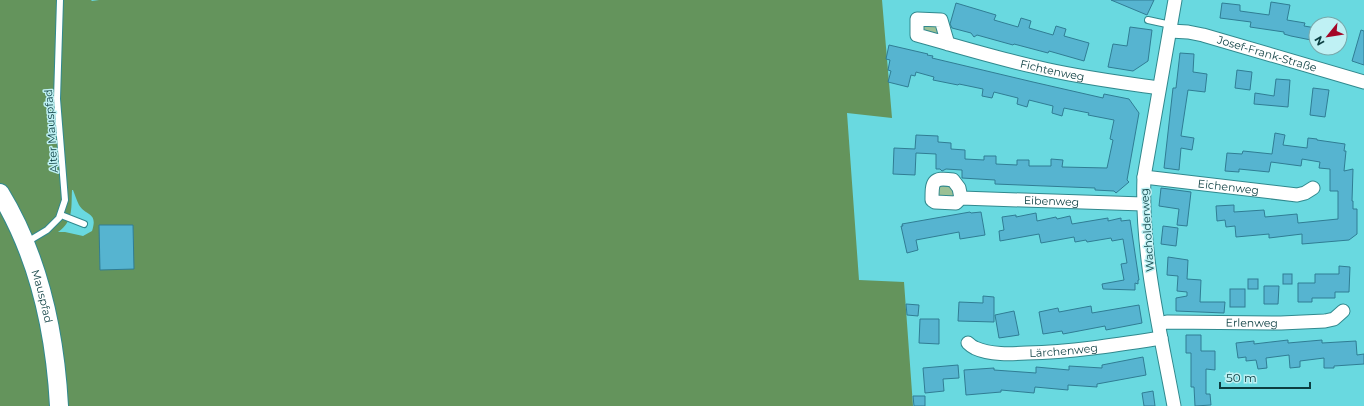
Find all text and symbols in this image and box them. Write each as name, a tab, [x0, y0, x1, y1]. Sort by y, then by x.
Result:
north arrow	[1308, 16, 1348, 56]
street label: Josef-Frank-Straße	[1215, 32, 1319, 75]
text: N	[1311, 34, 1328, 48]
street label: Fichtenweg	[1019, 57, 1086, 84]
street label: Alter Mauspfad	[41, 89, 61, 173]
street label: Eichenweg	[1197, 176, 1260, 197]
street label: Wacholderweg	[1137, 188, 1157, 272]
street label: Eibenweg	[1024, 193, 1080, 209]
street label: Mauspfad	[28, 268, 56, 324]
street label: Erlenweg	[1226, 316, 1278, 330]
street label: Lärchenweg	[1029, 340, 1099, 360]
scale bar	[1220, 364, 1310, 390]
text: 50 m	[1226, 370, 1257, 385]

